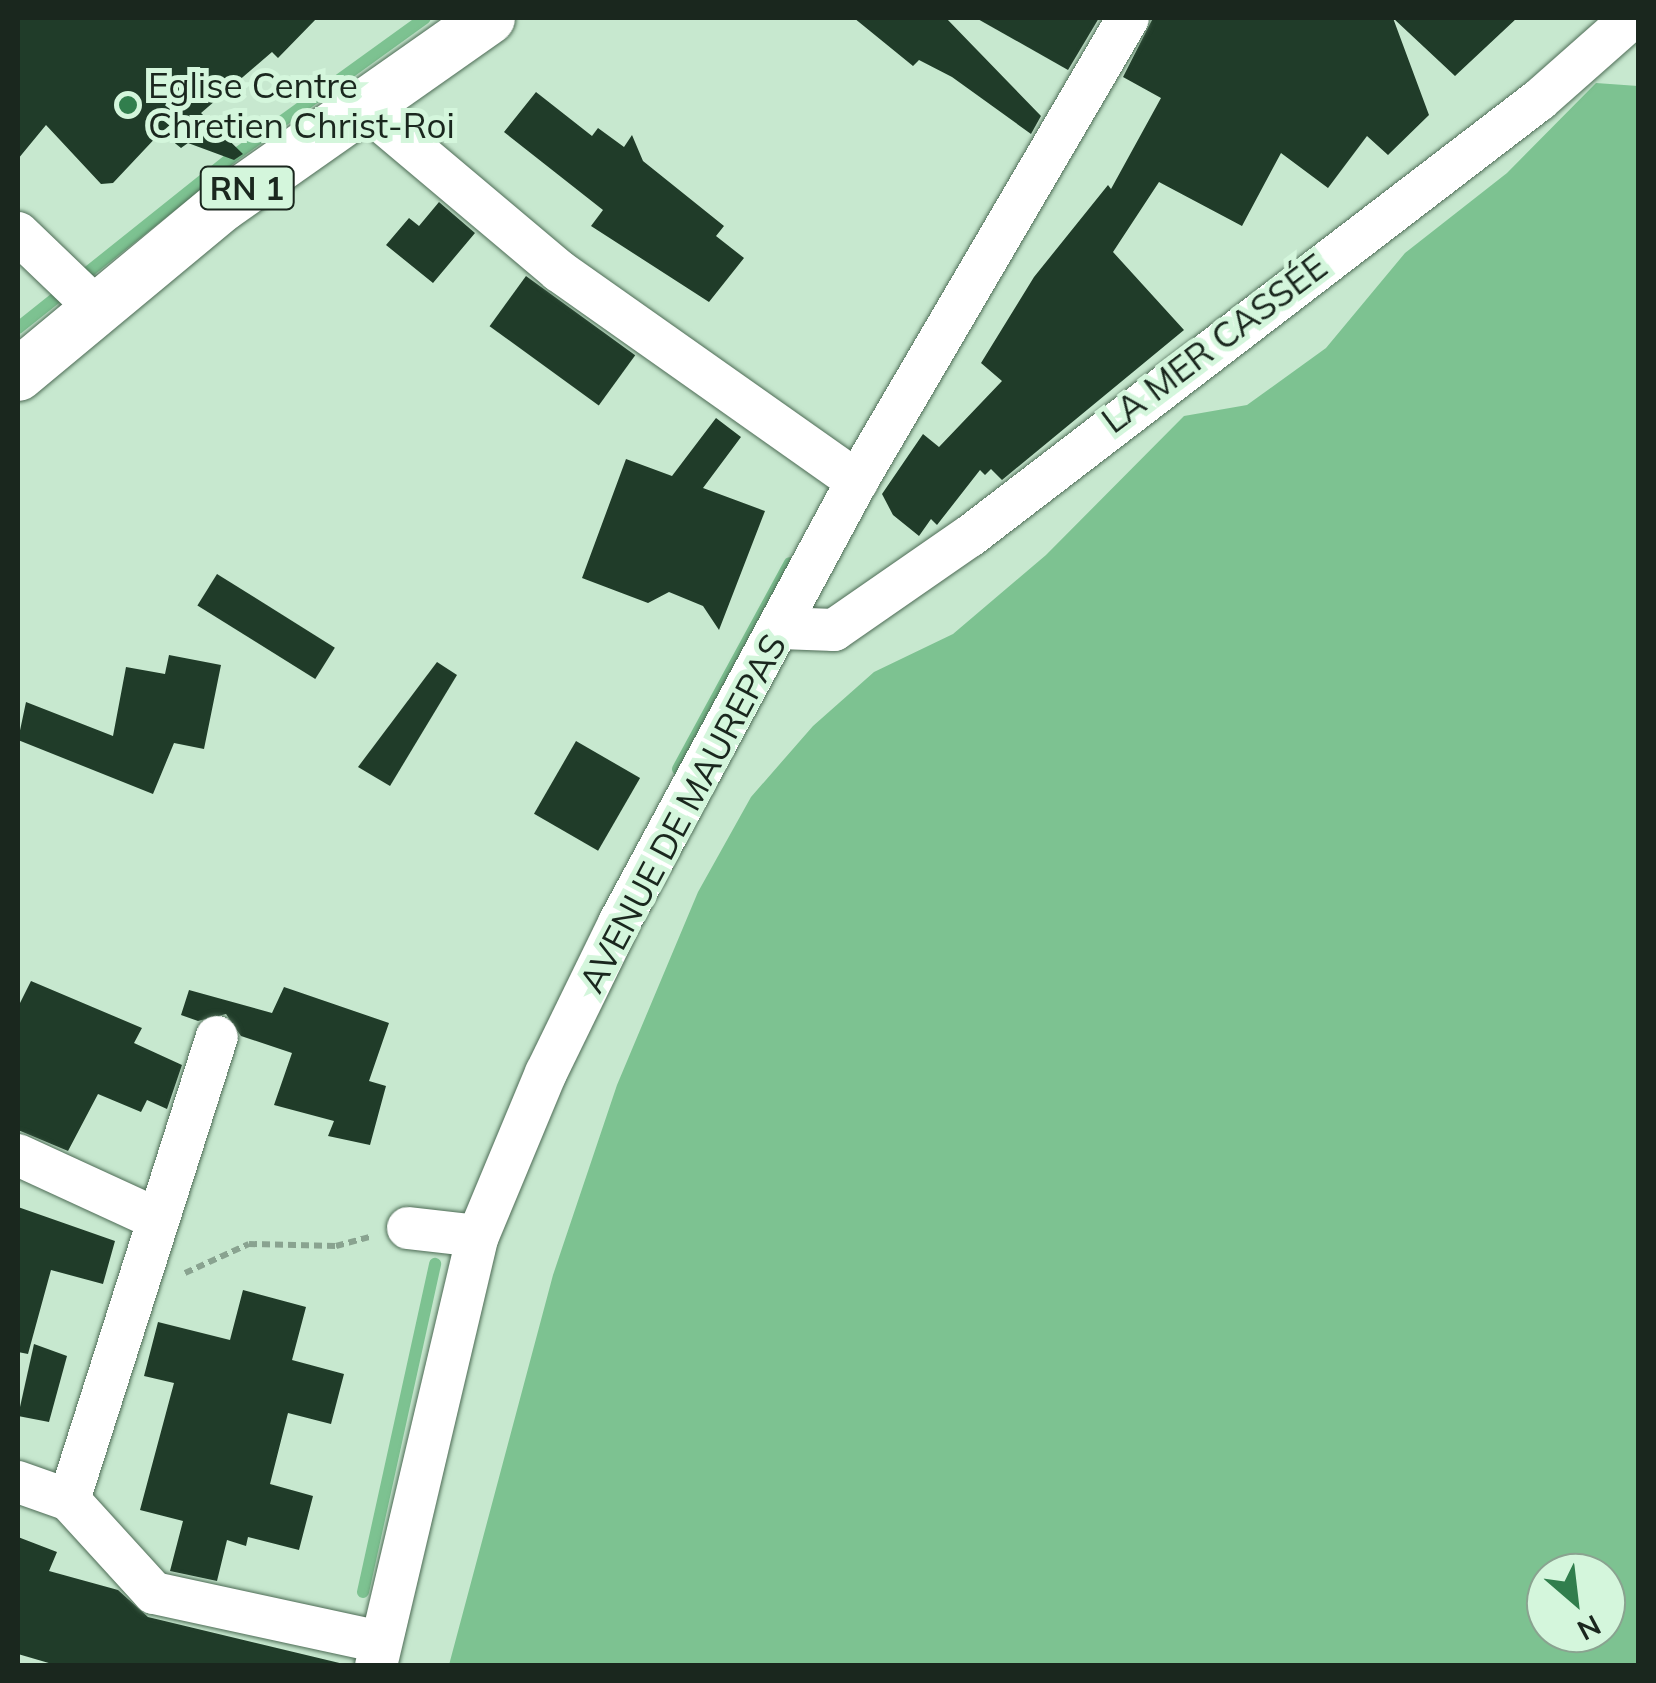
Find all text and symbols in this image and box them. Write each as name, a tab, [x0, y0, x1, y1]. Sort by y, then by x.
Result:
place label: Eglise Centre Chretien Christ-Roi	[148, 64, 455, 146]
marker: Eglise Centre Chretien Christ-Roi	[117, 94, 139, 116]
road number: RN 1	[200, 161, 294, 215]
street label: LA MER CASSÉE	[1093, 245, 1335, 441]
street label: AVENUE DE MAUREPAS	[570, 627, 794, 999]
north arrow	[1526, 1553, 1626, 1653]
text: N	[1572, 1608, 1607, 1649]

